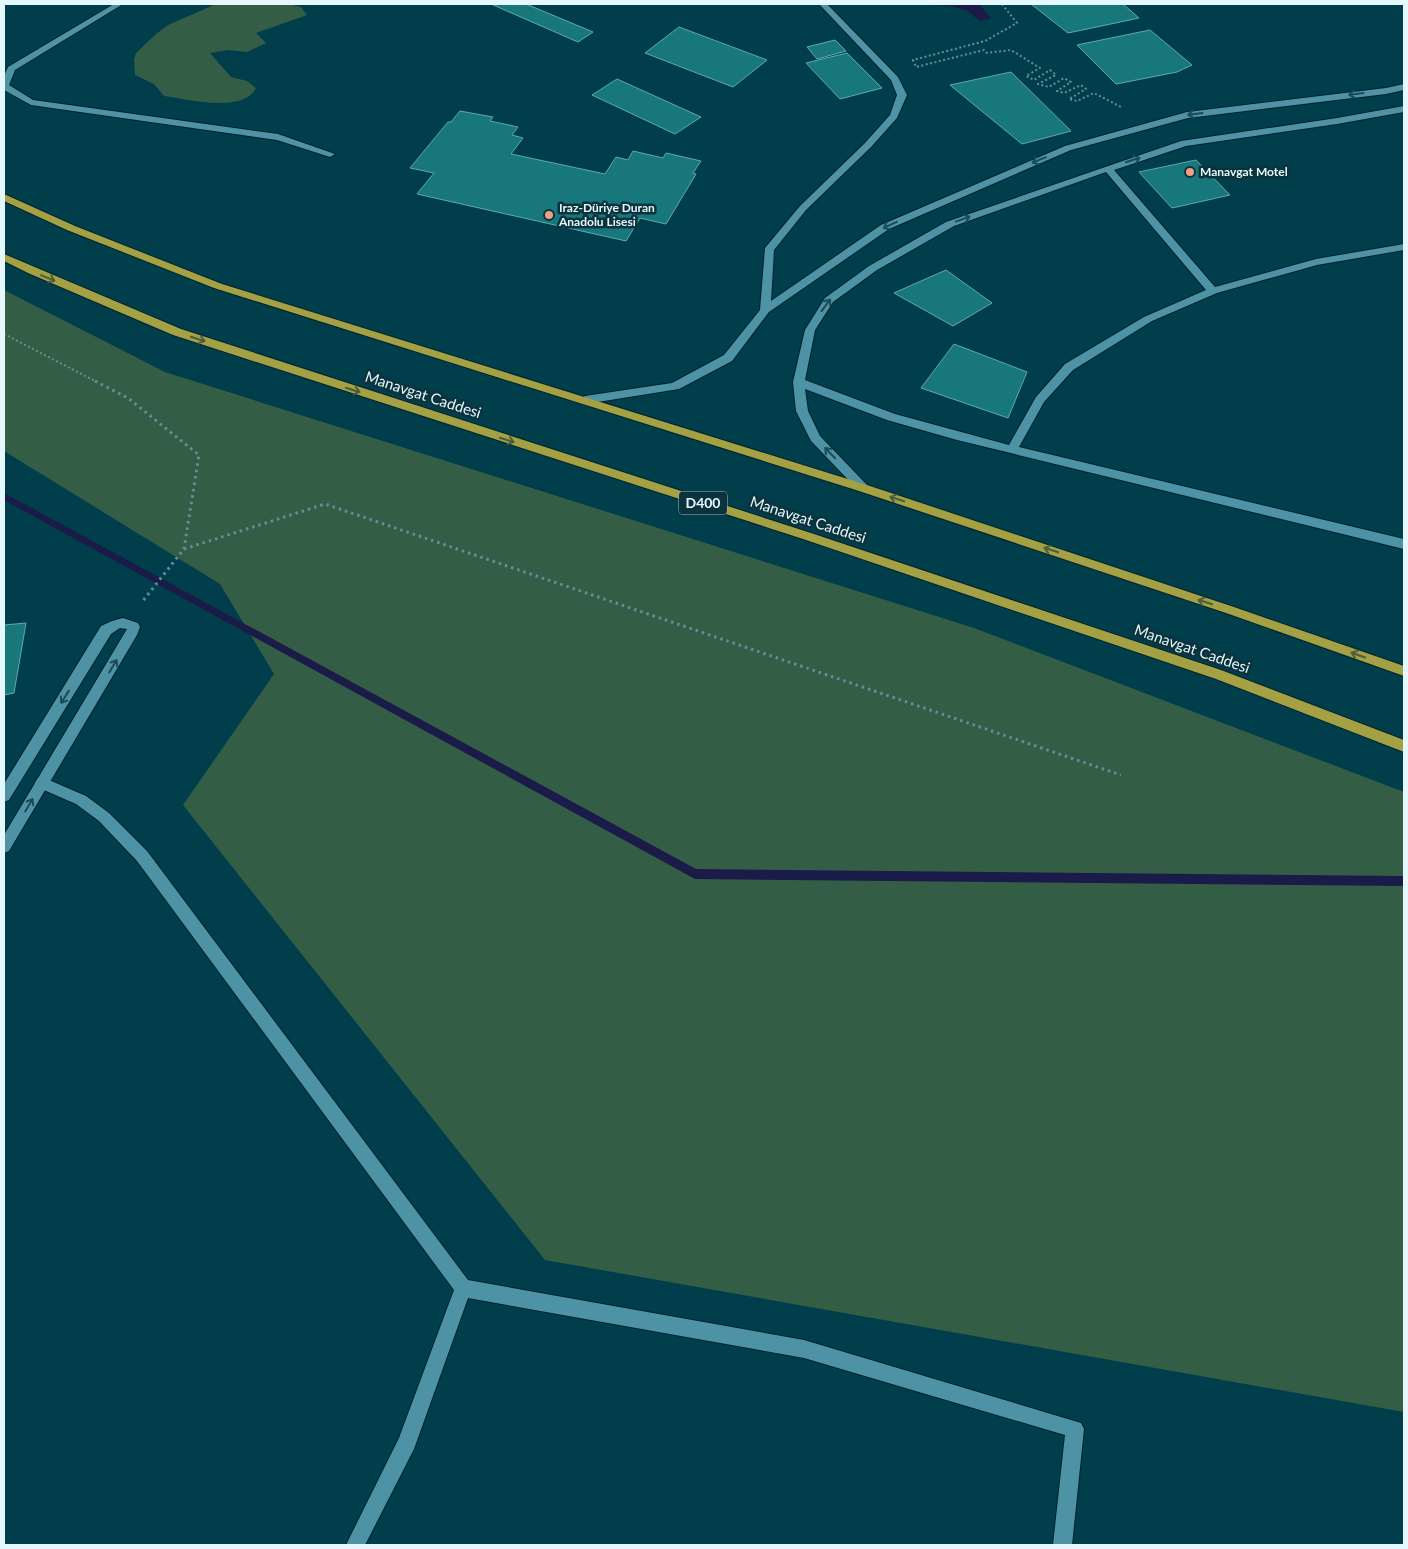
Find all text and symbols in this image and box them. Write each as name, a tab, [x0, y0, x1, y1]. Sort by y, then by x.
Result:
one-way arrow	[1348, 89, 1364, 99]
one-way arrow	[1187, 109, 1203, 119]
one-way arrow	[1032, 155, 1047, 165]
one-way arrow	[1124, 155, 1140, 164]
place label: Manavgat Motel	[1200, 164, 1288, 179]
marker: Manavgat Motel	[1184, 166, 1196, 178]
place label: Iraz-Düriye Duran Anadolu Lisesi	[558, 200, 655, 229]
marker: Iraz-Düriye Duran Anadolu Lisesi	[543, 209, 555, 221]
one-way arrow	[954, 214, 970, 223]
one-way arrow	[883, 220, 898, 230]
one-way arrow	[40, 273, 55, 283]
one-way arrow	[821, 298, 831, 312]
one-way arrow	[190, 335, 206, 344]
street label: Manavgat Caddesi	[363, 367, 484, 421]
one-way arrow	[344, 385, 360, 395]
one-way arrow	[499, 436, 515, 445]
one-way arrow	[824, 447, 836, 459]
road number: D400	[679, 492, 727, 514]
street label: Manavgat Caddesi	[748, 492, 869, 546]
one-way arrow	[889, 493, 905, 503]
one-way arrow	[1043, 545, 1059, 554]
one-way arrow	[1197, 596, 1213, 606]
street label: Manavgat Caddesi	[1132, 620, 1252, 676]
one-way arrow	[1351, 650, 1367, 659]
one-way arrow	[108, 659, 118, 673]
one-way arrow	[59, 690, 70, 704]
one-way arrow	[24, 799, 34, 813]

